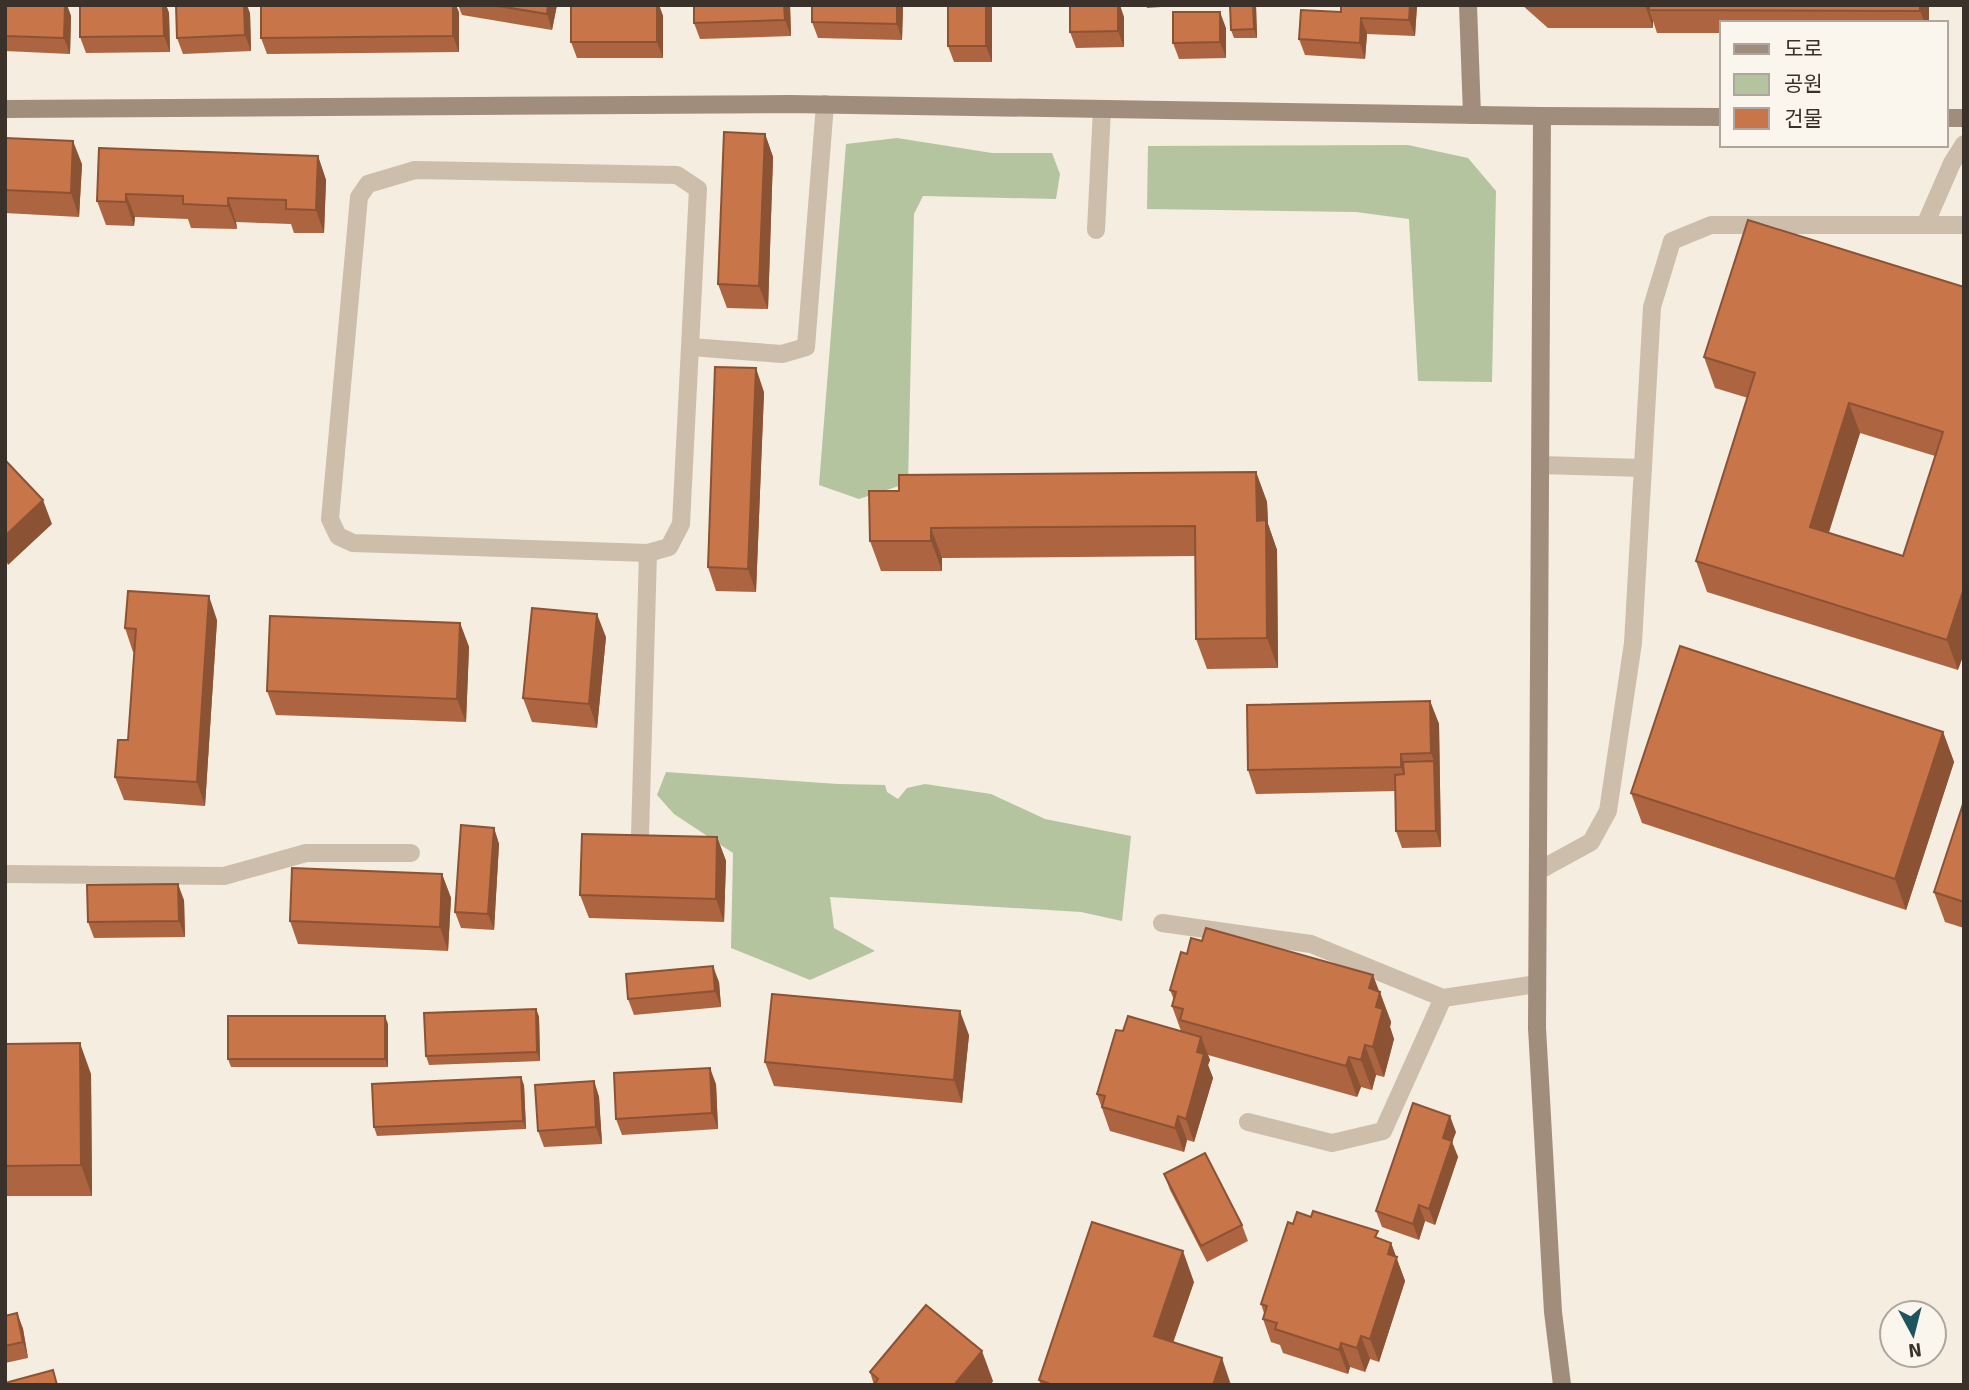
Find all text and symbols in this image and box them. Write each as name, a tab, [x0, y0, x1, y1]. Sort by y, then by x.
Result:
legend	[1720, 21, 1948, 147]
text: 도로	[1784, 36, 1823, 62]
text: 공원	[1784, 71, 1823, 97]
text: 건물	[1784, 106, 1823, 132]
north arrow	[1878, 1299, 1948, 1369]
text: N	[1907, 1337, 1923, 1363]

